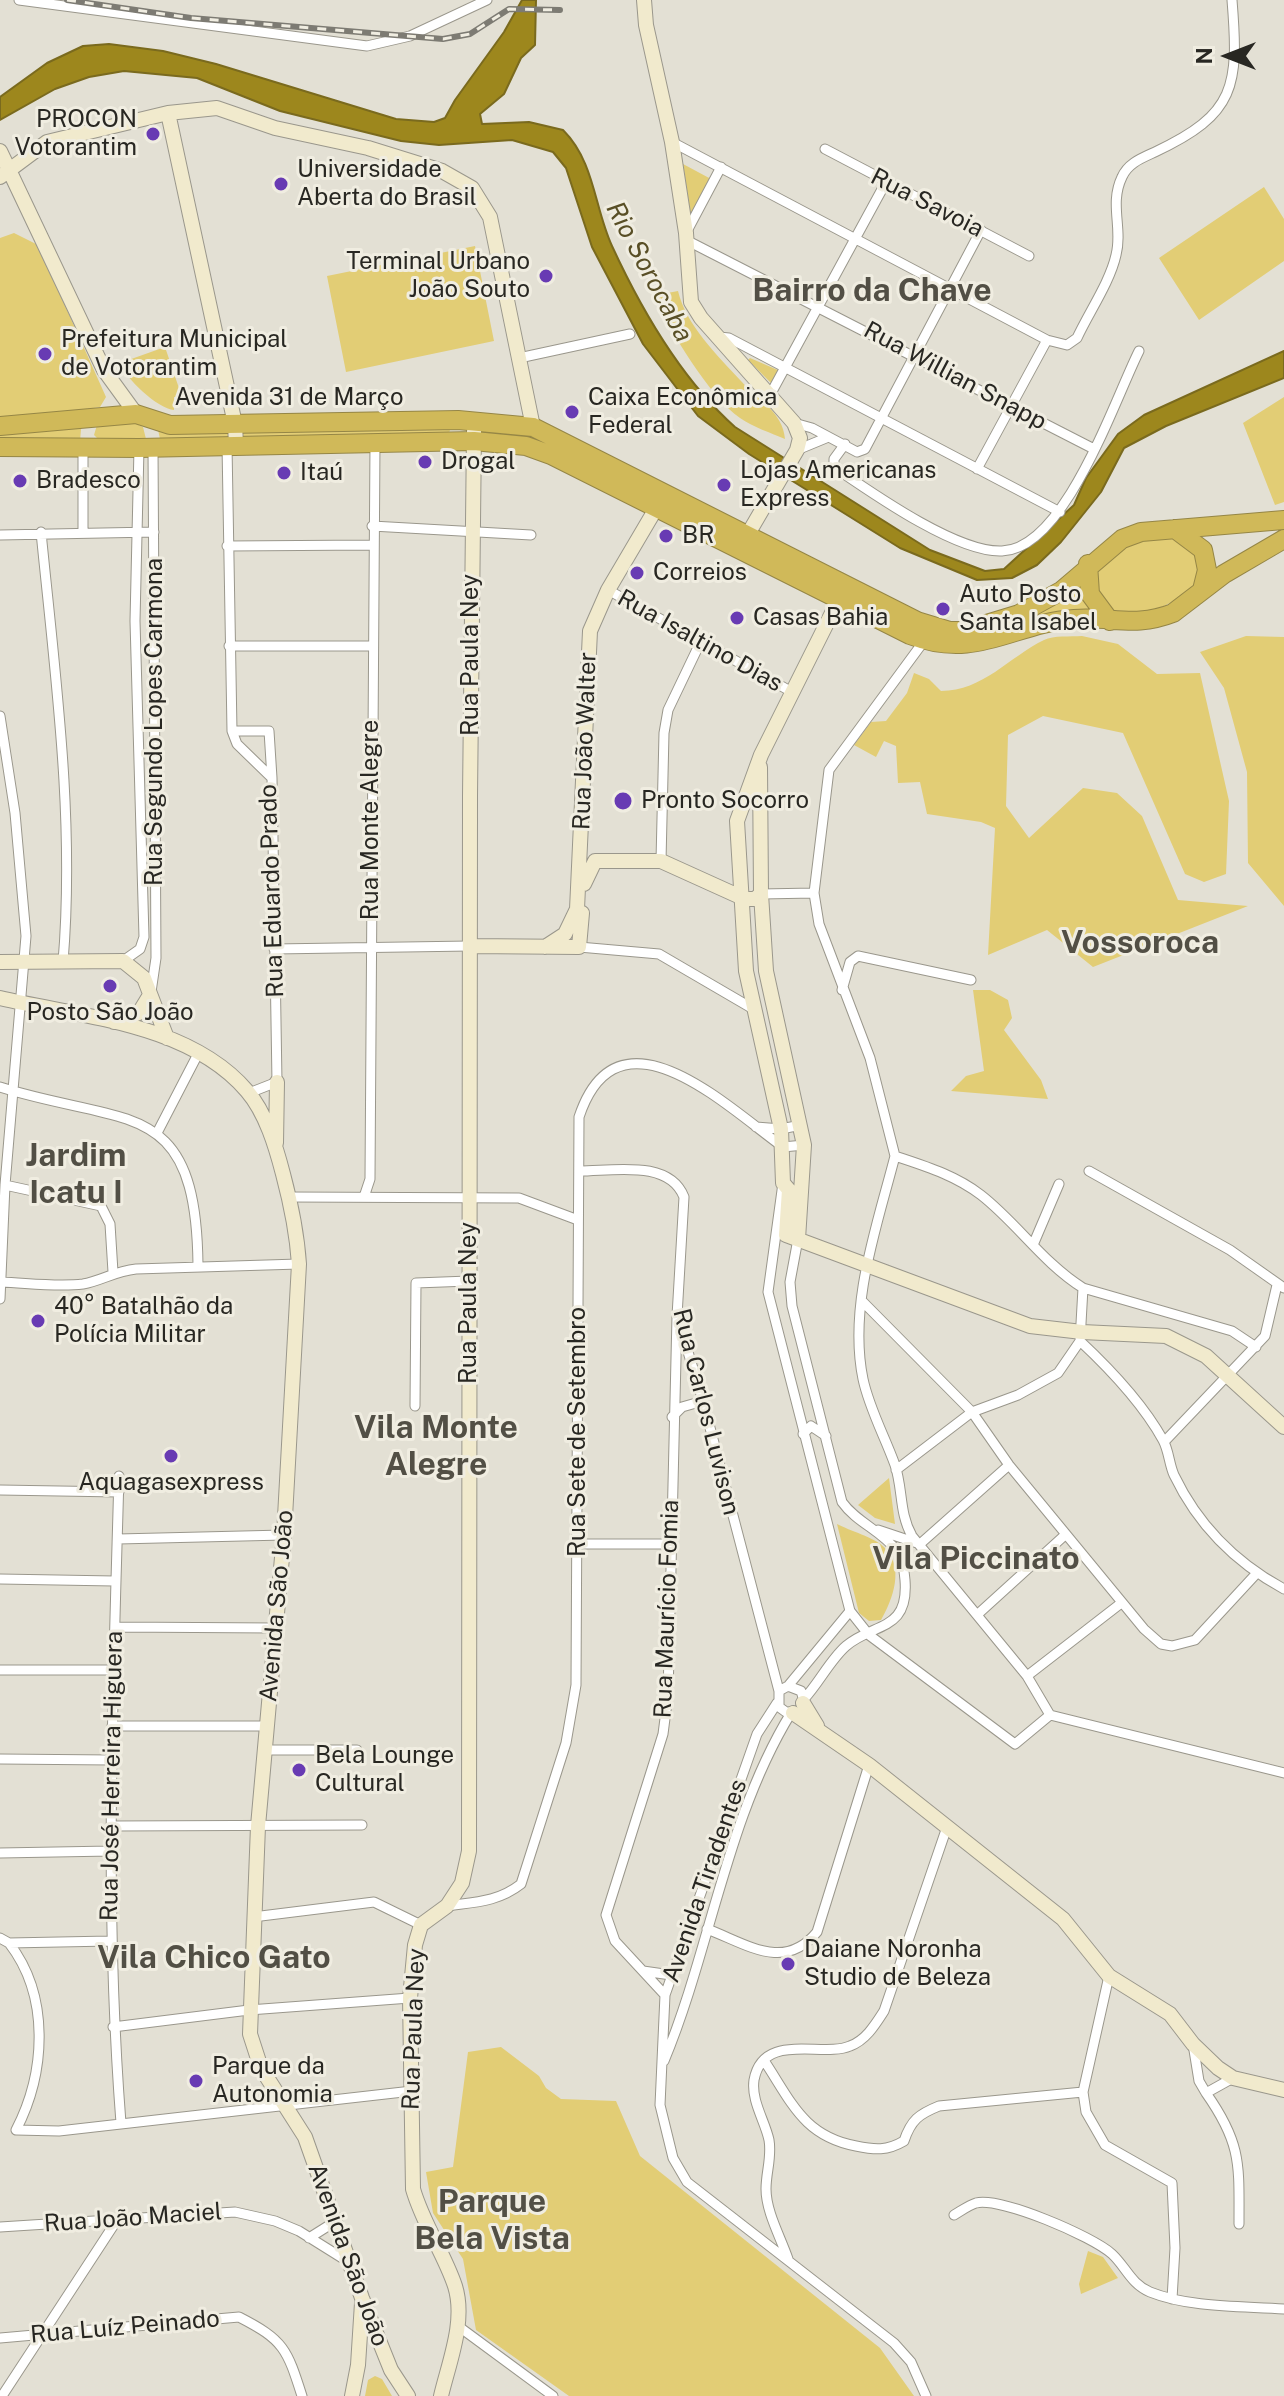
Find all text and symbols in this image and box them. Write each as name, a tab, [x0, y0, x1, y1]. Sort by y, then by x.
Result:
north arrow	[1188, 16, 1268, 96]
text: N	[1191, 47, 1217, 65]
place label: PROCON Votorantim	[15, 106, 137, 162]
marker: PROCON Votorantim	[144, 125, 162, 143]
place label: Universidade Aberta do Brasil	[297, 156, 477, 212]
street label: Rua Savoia	[866, 162, 988, 244]
marker: Universidade Aberta do Brasil	[272, 175, 290, 193]
water label: Rio Sorocaba	[599, 197, 699, 347]
place label: Terminal Urbano João Souto	[346, 248, 530, 304]
marker: Terminal Urbano João Souto	[537, 267, 555, 285]
district label: Bairro da Chave	[752, 272, 992, 310]
street label: Rua Willian Snapp	[859, 316, 1051, 436]
place label: Prefeitura Municipal de Votorantim	[61, 326, 288, 382]
marker: Prefeitura Municipal de Votorantim	[36, 345, 54, 363]
street label: Avenida 31 de Março	[175, 384, 403, 412]
place label: Caixa Econômica Federal	[588, 384, 777, 440]
marker: Caixa Econômica Federal	[563, 403, 581, 421]
place label: Drogal	[441, 448, 515, 476]
marker: Drogal	[416, 453, 434, 471]
place label: Lojas Americanas Express	[740, 457, 936, 513]
place label: Itaú	[300, 459, 343, 487]
marker: Itaú	[275, 464, 293, 482]
place label: Bradesco	[36, 467, 141, 495]
marker: Bradesco	[11, 472, 29, 490]
marker: Lojas Americanas Express	[715, 476, 733, 494]
place label: BR	[682, 522, 714, 550]
marker: BR	[657, 527, 675, 545]
street label: Rua Segundo Lopes Carmona	[141, 558, 169, 886]
place label: Correios	[653, 559, 747, 587]
marker: Correios	[628, 564, 646, 582]
street label: Rua Paula Ney	[457, 574, 485, 736]
place label: Auto Posto Santa Isabel	[959, 581, 1097, 637]
street label: Rua Isaltino Dias	[612, 584, 788, 698]
marker: Auto Posto Santa Isabel	[934, 600, 952, 618]
place label: Casas Bahia	[753, 604, 888, 632]
marker: Casas Bahia	[728, 609, 746, 627]
street label: Rua João Walter	[568, 652, 602, 830]
street label: Rua Monte Alegre	[357, 720, 385, 920]
street label: Rua Eduardo Prado	[254, 784, 290, 998]
place label: Pronto Socorro	[641, 787, 809, 815]
marker: Pronto Socorro	[612, 790, 634, 812]
district label: Vossoroca	[1061, 924, 1219, 962]
marker: Posto São João	[101, 977, 119, 995]
place label: Posto São João	[26, 999, 194, 1027]
district label: Jardim Icatu I	[25, 1137, 127, 1212]
street label: Rua Paula Ney	[455, 1222, 483, 1384]
place label: 40° Batalhão da Polícia Militar	[54, 1293, 233, 1349]
street label: Rua Carlos Luvison	[666, 1306, 746, 1518]
street label: Rua Sete de Setembro	[564, 1307, 592, 1557]
marker: 40° Batalhão da Polícia Militar	[29, 1312, 47, 1330]
district label: Vila Monte Alegre	[354, 1409, 518, 1484]
marker: Aquagasexpress	[162, 1447, 180, 1465]
place label: Aquagasexpress	[78, 1469, 264, 1497]
street label: Rua Maurício Fomia	[649, 1499, 685, 1719]
street label: Avenida São João	[254, 1509, 300, 1703]
district label: Vila Piccinato	[872, 1540, 1080, 1578]
street label: Rua José Herreira Higuera	[95, 1631, 129, 1921]
place label: Bela Lounge Cultural	[315, 1742, 454, 1798]
marker: Bela Lounge Cultural	[290, 1761, 308, 1779]
street label: Avenida Tiradentes	[657, 1776, 753, 1986]
place label: Daiane Noronha Studio de Beleza	[804, 1936, 991, 1992]
district label: Vila Chico Gato	[97, 1939, 331, 1977]
street label: Rua Paula Ney	[397, 1948, 431, 2110]
marker: Daiane Noronha Studio de Beleza	[779, 1955, 797, 1973]
place label: Parque da Autonomia	[212, 2053, 333, 2109]
marker: Parque da Autonomia	[187, 2072, 205, 2090]
street label: Avenida São João	[302, 2160, 394, 2350]
district label: Parque Bela Vista	[414, 2183, 570, 2258]
street label: Rua João Maciel	[43, 2197, 223, 2239]
street label: Rua Luíz Peinado	[29, 2304, 221, 2350]

